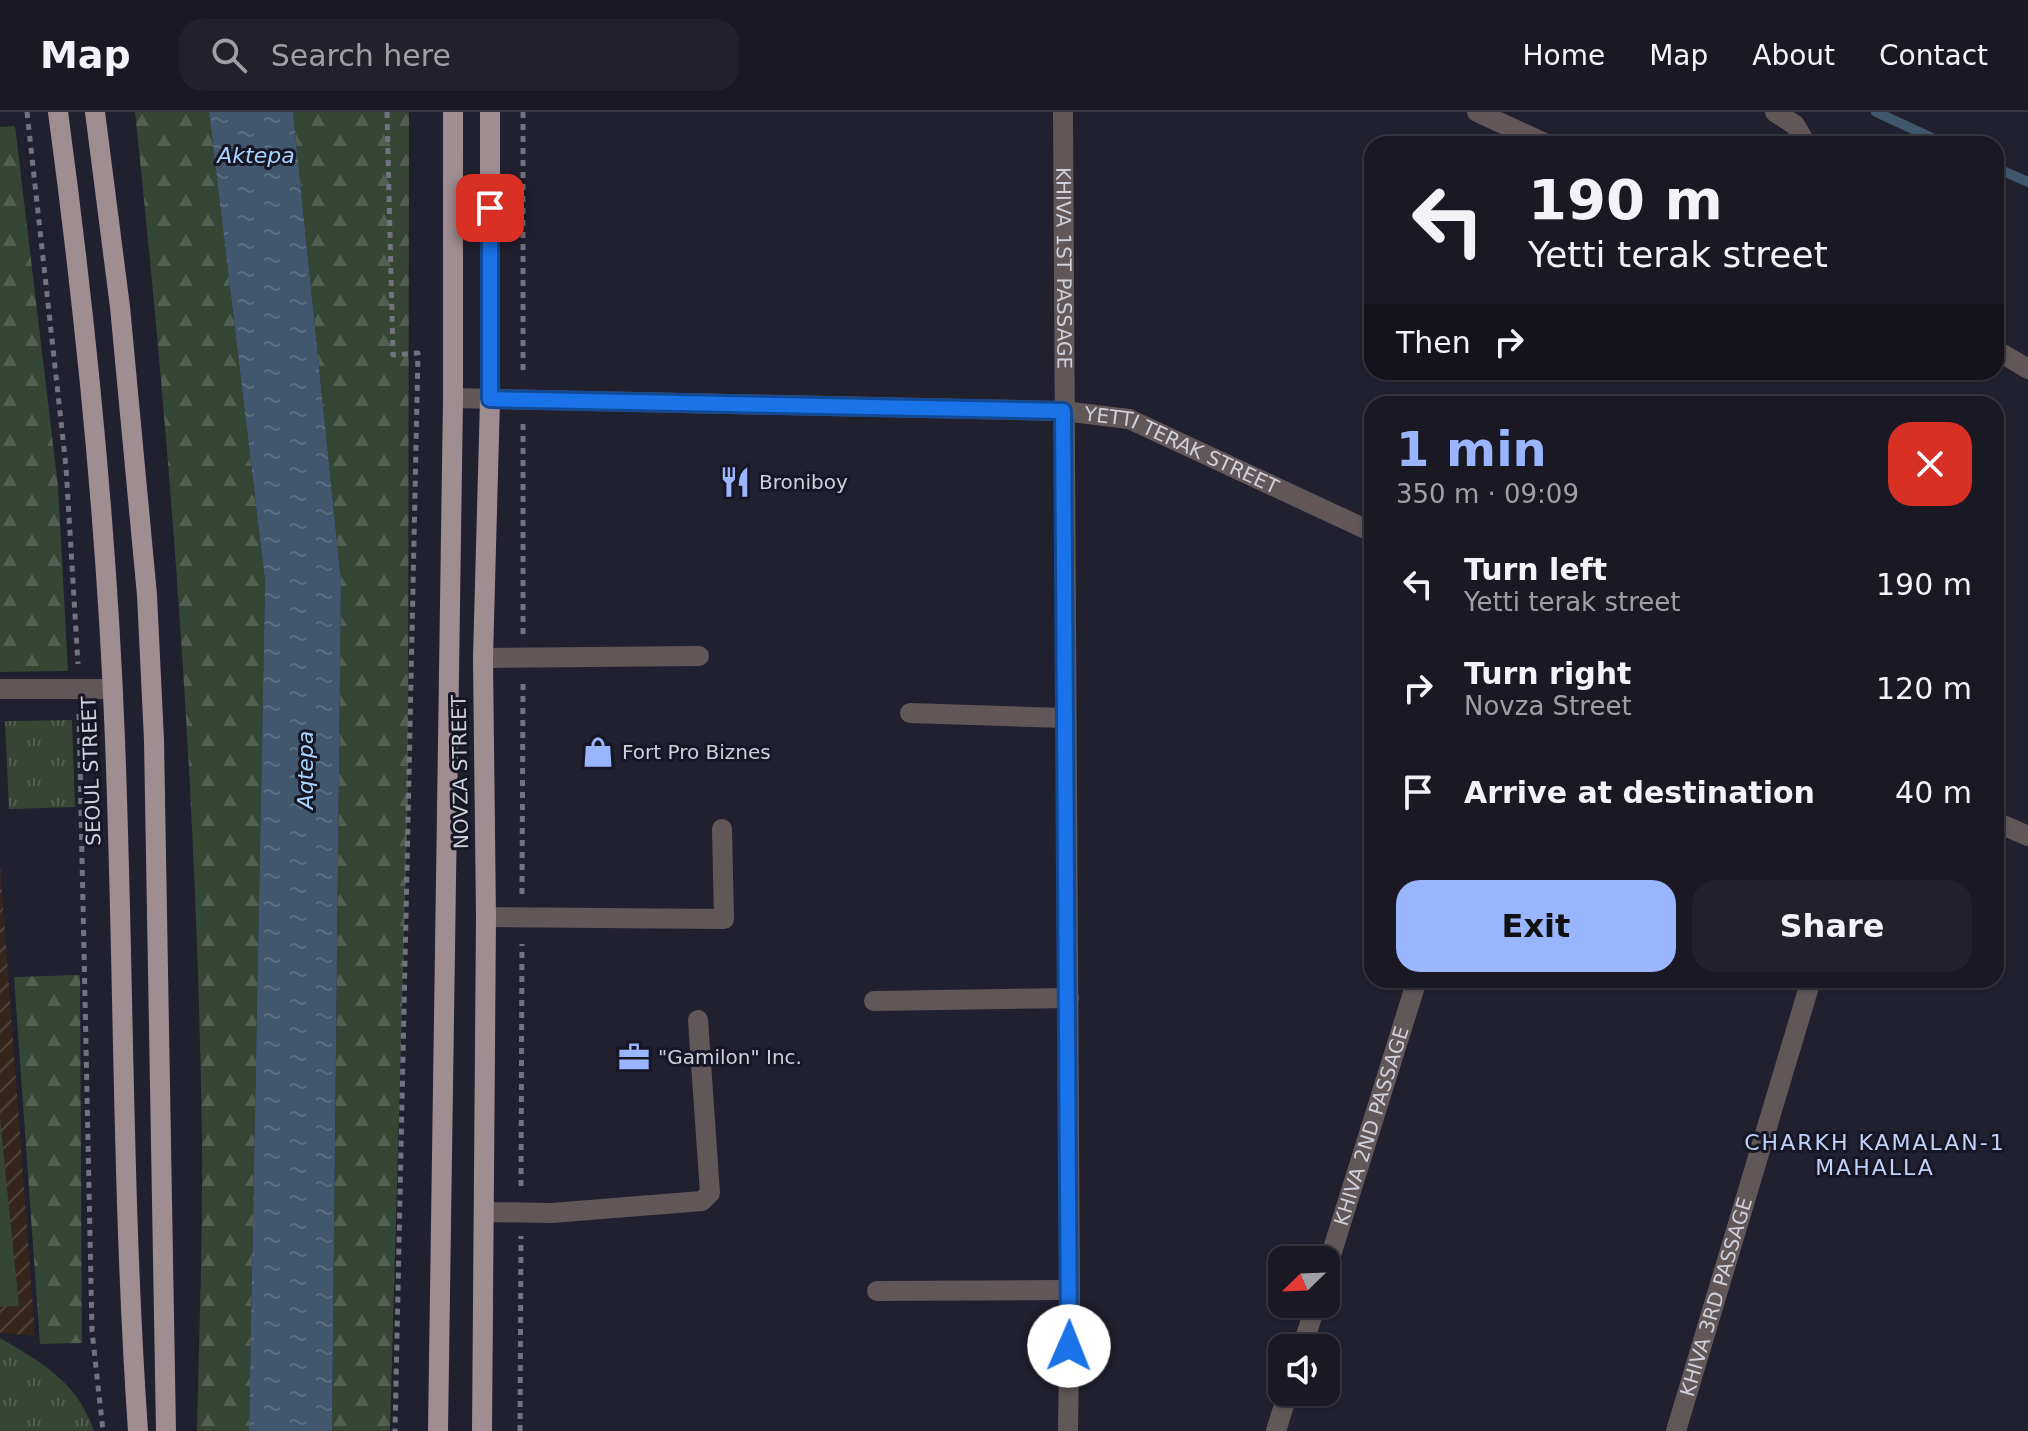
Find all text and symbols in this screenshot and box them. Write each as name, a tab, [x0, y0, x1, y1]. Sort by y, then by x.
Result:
search box	[179, 19, 739, 91]
text: Map	[40, 33, 131, 77]
icon: search	[207, 33, 251, 77]
text: Search here	[271, 38, 451, 73]
text: Home	[1522, 39, 1605, 72]
text: Map	[1649, 39, 1708, 72]
text: About	[1752, 39, 1835, 72]
text: Contact	[1879, 39, 1988, 72]
water label: Aktepa	[215, 143, 295, 168]
street label: KHIVA 1ST PASSAGE	[1051, 167, 1077, 369]
text: 190 m	[1528, 167, 1723, 232]
icon: left	[1396, 168, 1500, 272]
pin	[456, 174, 524, 242]
icon: arrive	[468, 186, 512, 230]
text: Yetti terak street	[1528, 234, 1828, 275]
icon: right	[1487, 320, 1531, 364]
text: Then	[1396, 325, 1471, 360]
street label: YETTI TERAK STREET	[1082, 402, 1283, 499]
text: 1 min	[1396, 421, 1547, 477]
button: close	[1888, 422, 1972, 506]
restaurant icon: Broniboy	[718, 465, 752, 499]
place label: Broniboy	[759, 470, 848, 494]
text: 350 m · 09:09	[1396, 479, 1579, 509]
text: Turn left	[1464, 552, 1607, 587]
icon: left	[1396, 562, 1440, 606]
text: 190 m	[1876, 567, 1972, 602]
text: Yetti terak street	[1464, 587, 1680, 617]
text: Turn right	[1464, 656, 1631, 691]
icon: right	[1396, 666, 1440, 710]
text: 120 m	[1876, 671, 1972, 706]
text: Novza Street	[1464, 691, 1632, 721]
street label: NOVZA STREET	[447, 694, 473, 849]
street label: SEOUL STREET	[76, 695, 106, 846]
water label: Aqtepa	[293, 731, 318, 811]
shop icon: Fort Pro Biznes	[581, 735, 615, 769]
place label: Fort Pro Biznes	[622, 740, 771, 764]
icon: arrive	[1396, 770, 1440, 814]
text: Arrive at destination	[1464, 775, 1815, 810]
text: 40 m	[1895, 775, 1972, 810]
button: Exit	[1396, 880, 1676, 972]
button: Share	[1692, 880, 1972, 972]
street label: KHIVA 2ND PASSAGE	[1329, 1023, 1414, 1229]
office icon: "Gamilon" Inc.	[617, 1040, 651, 1074]
place label: "Gamilon" Inc.	[658, 1045, 802, 1069]
district label: CHARKH KAMALAN-1 MAHALLA	[1744, 1130, 2006, 1180]
street label: KHIVA 3RD PASSAGE	[1675, 1194, 1757, 1399]
north arrow	[1268, 1246, 1340, 1318]
map controls	[1268, 1246, 1340, 1406]
position arrow	[1027, 1304, 1111, 1388]
button: sound	[1268, 1334, 1340, 1406]

